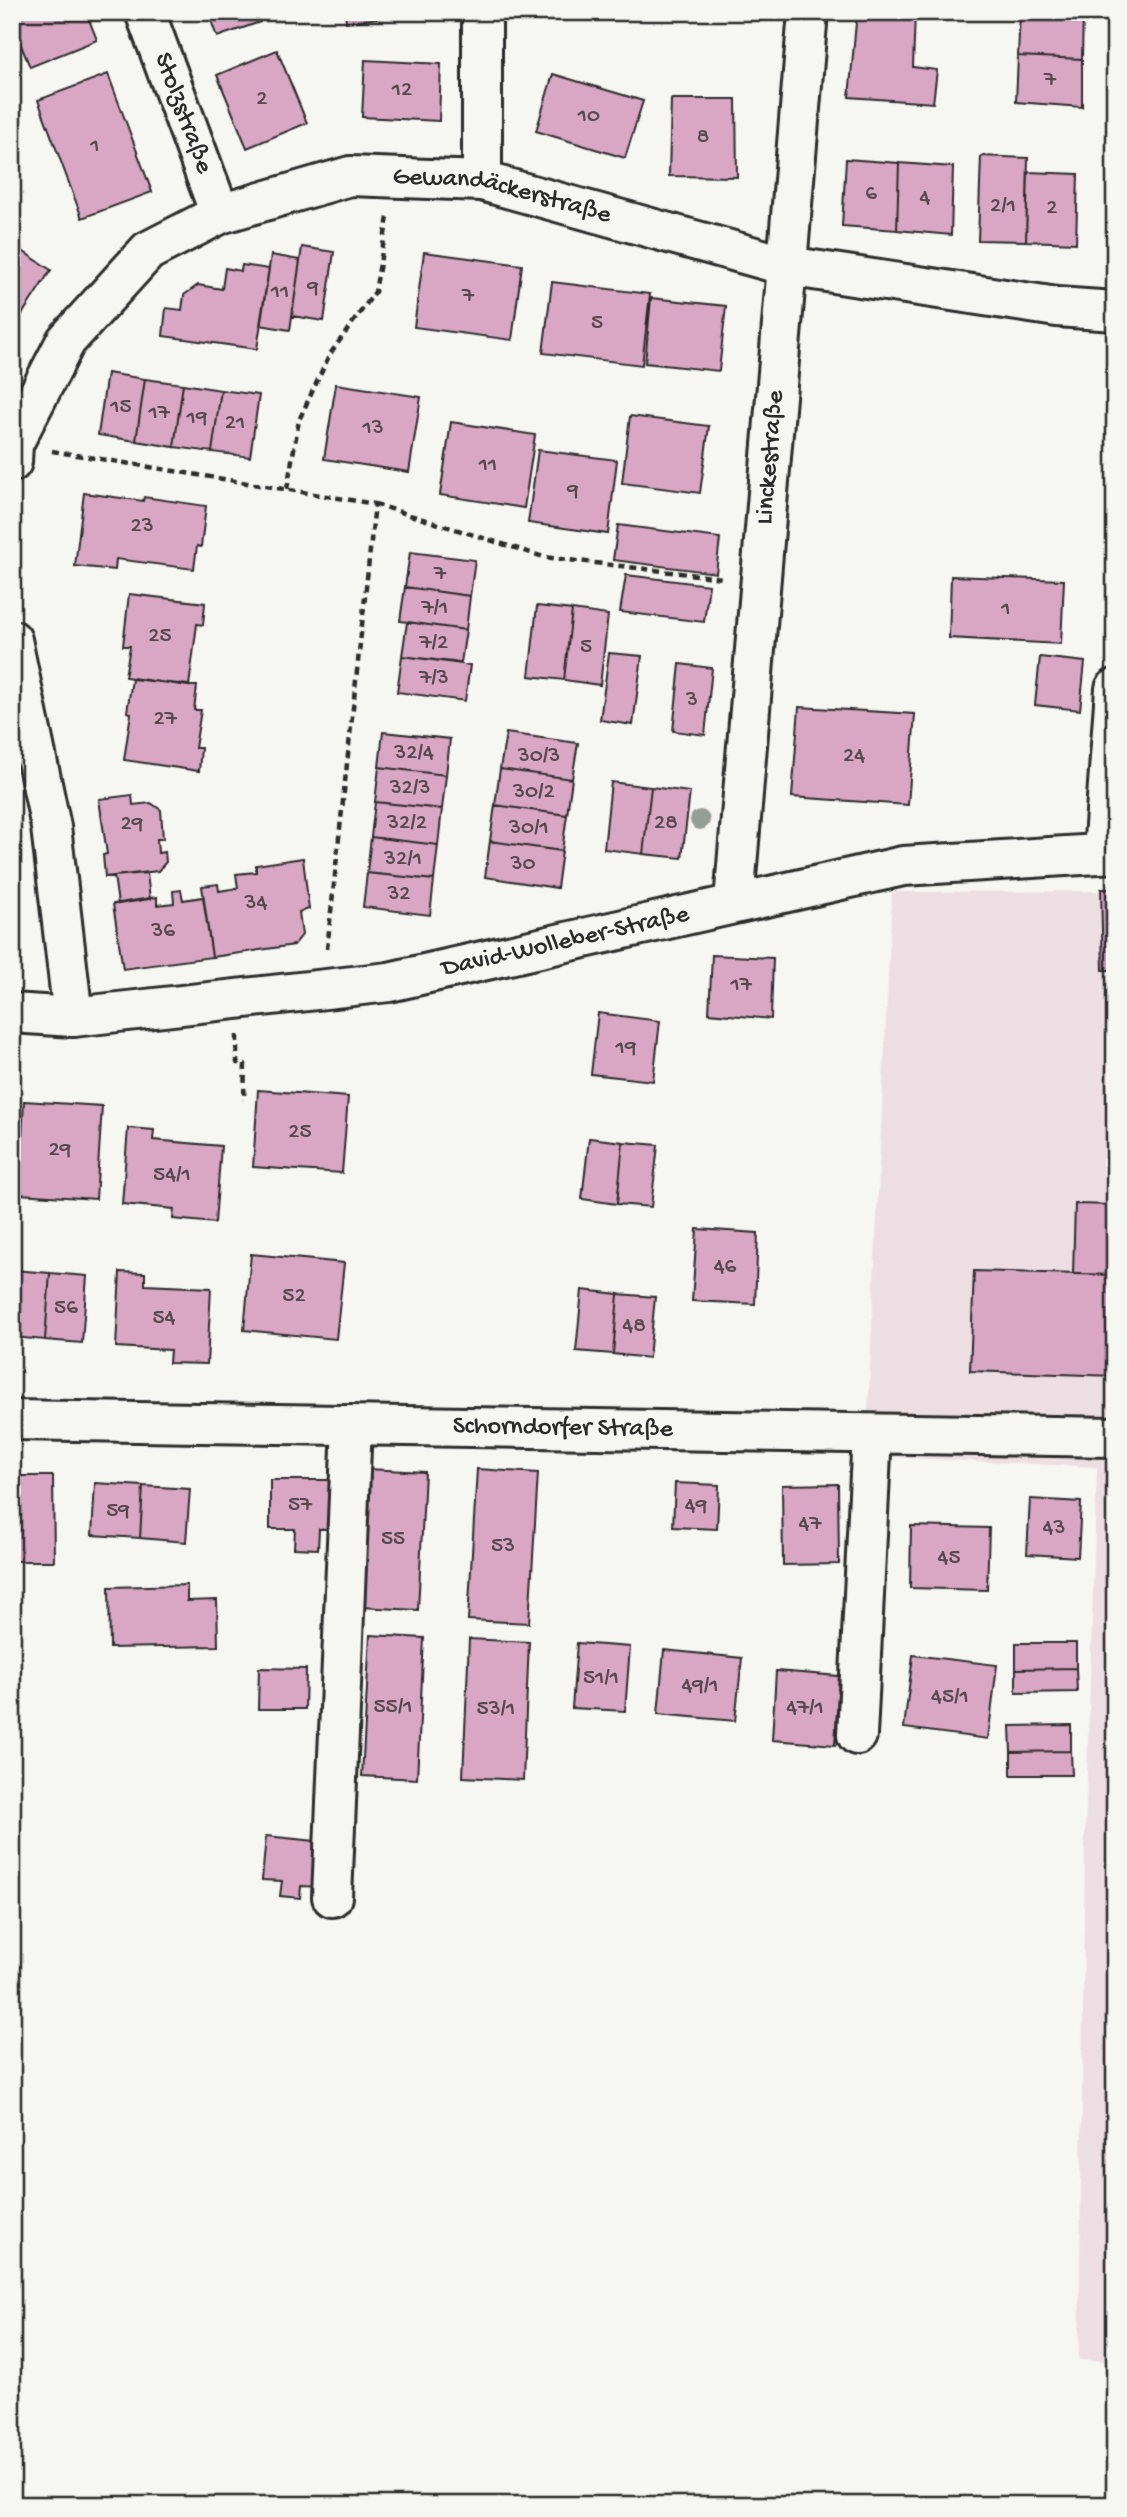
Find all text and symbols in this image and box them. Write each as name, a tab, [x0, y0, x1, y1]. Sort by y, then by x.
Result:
street label: Stolzstraße	[146, 49, 219, 178]
house number: 7	[1043, 67, 1057, 94]
house number: 12	[391, 77, 412, 104]
house number: 2	[256, 86, 268, 113]
house number: 10	[577, 103, 600, 130]
house number: 8	[697, 124, 709, 151]
house number: 1	[89, 133, 100, 160]
street label: Gewandäckerstraße	[392, 162, 615, 232]
house number: 6	[865, 181, 877, 208]
house number: 4	[920, 185, 931, 212]
house number: 2/1	[990, 193, 1016, 220]
house number: 2	[1046, 195, 1058, 222]
house number: 9	[306, 275, 319, 302]
house number: 11	[270, 279, 289, 306]
house number: 7	[461, 283, 475, 310]
house number: 5	[591, 310, 603, 337]
street label: Linckestraße	[750, 389, 792, 526]
house number: 15	[109, 394, 132, 421]
house number: 17	[147, 400, 171, 427]
house number: 19	[186, 405, 208, 432]
house number: 21	[225, 410, 245, 437]
house number: 13	[361, 415, 384, 442]
house number: 11	[478, 452, 497, 479]
house number: 9	[566, 478, 579, 505]
house number: 23	[130, 513, 154, 540]
house number: 7	[433, 561, 447, 588]
house number: 7/1	[421, 595, 448, 622]
house number: 1	[1000, 596, 1011, 623]
house number: 25	[148, 623, 172, 650]
house number: 7/2	[419, 630, 448, 657]
house number: 5	[580, 634, 592, 661]
house number: 7/3	[418, 665, 449, 692]
house number: 3	[685, 687, 698, 714]
house number: 27	[153, 706, 178, 733]
house number: 32/4	[393, 740, 434, 767]
house number: 30/3	[517, 743, 560, 770]
house number: 24	[843, 743, 865, 770]
house number: 32/3	[389, 775, 430, 802]
house number: 30/2	[512, 779, 555, 806]
house number: 32/2	[386, 810, 427, 837]
house number: 28	[654, 810, 678, 837]
house number: 29	[121, 811, 144, 838]
house number: 30/1	[508, 815, 549, 842]
house number: 32/1	[383, 846, 422, 873]
house number: 30	[510, 851, 536, 878]
house number: 32	[386, 881, 411, 908]
house number: 34	[244, 890, 268, 917]
street label: David-Wolleber-Straße	[437, 899, 693, 986]
house number: 36	[150, 918, 175, 945]
house number: 17	[729, 972, 753, 999]
house number: 19	[615, 1035, 637, 1062]
house number: 25	[288, 1119, 312, 1146]
house number: 29	[49, 1137, 72, 1164]
house number: 54/1	[153, 1162, 191, 1189]
house number: 46	[714, 1254, 737, 1281]
house number: 52	[282, 1283, 306, 1310]
house number: 56	[54, 1295, 78, 1322]
house number: 54	[153, 1305, 176, 1332]
house number: 48	[622, 1313, 646, 1340]
street label: Schorndorfer Straße	[453, 1411, 674, 1446]
house number: 57	[288, 1492, 313, 1519]
house number: 49	[685, 1493, 708, 1520]
house number: 59	[106, 1498, 130, 1525]
house number: 47	[799, 1511, 822, 1538]
house number: 43	[1043, 1515, 1065, 1542]
house number: 55	[381, 1526, 405, 1553]
house number: 53	[491, 1533, 515, 1560]
house number: 45	[938, 1545, 960, 1572]
house number: 51/1	[583, 1665, 619, 1692]
house number: 49/1	[681, 1673, 719, 1700]
house number: 45/1	[931, 1684, 969, 1711]
house number: 55/1	[373, 1694, 413, 1721]
house number: 47/1	[786, 1695, 824, 1722]
house number: 53/1	[477, 1696, 515, 1723]

